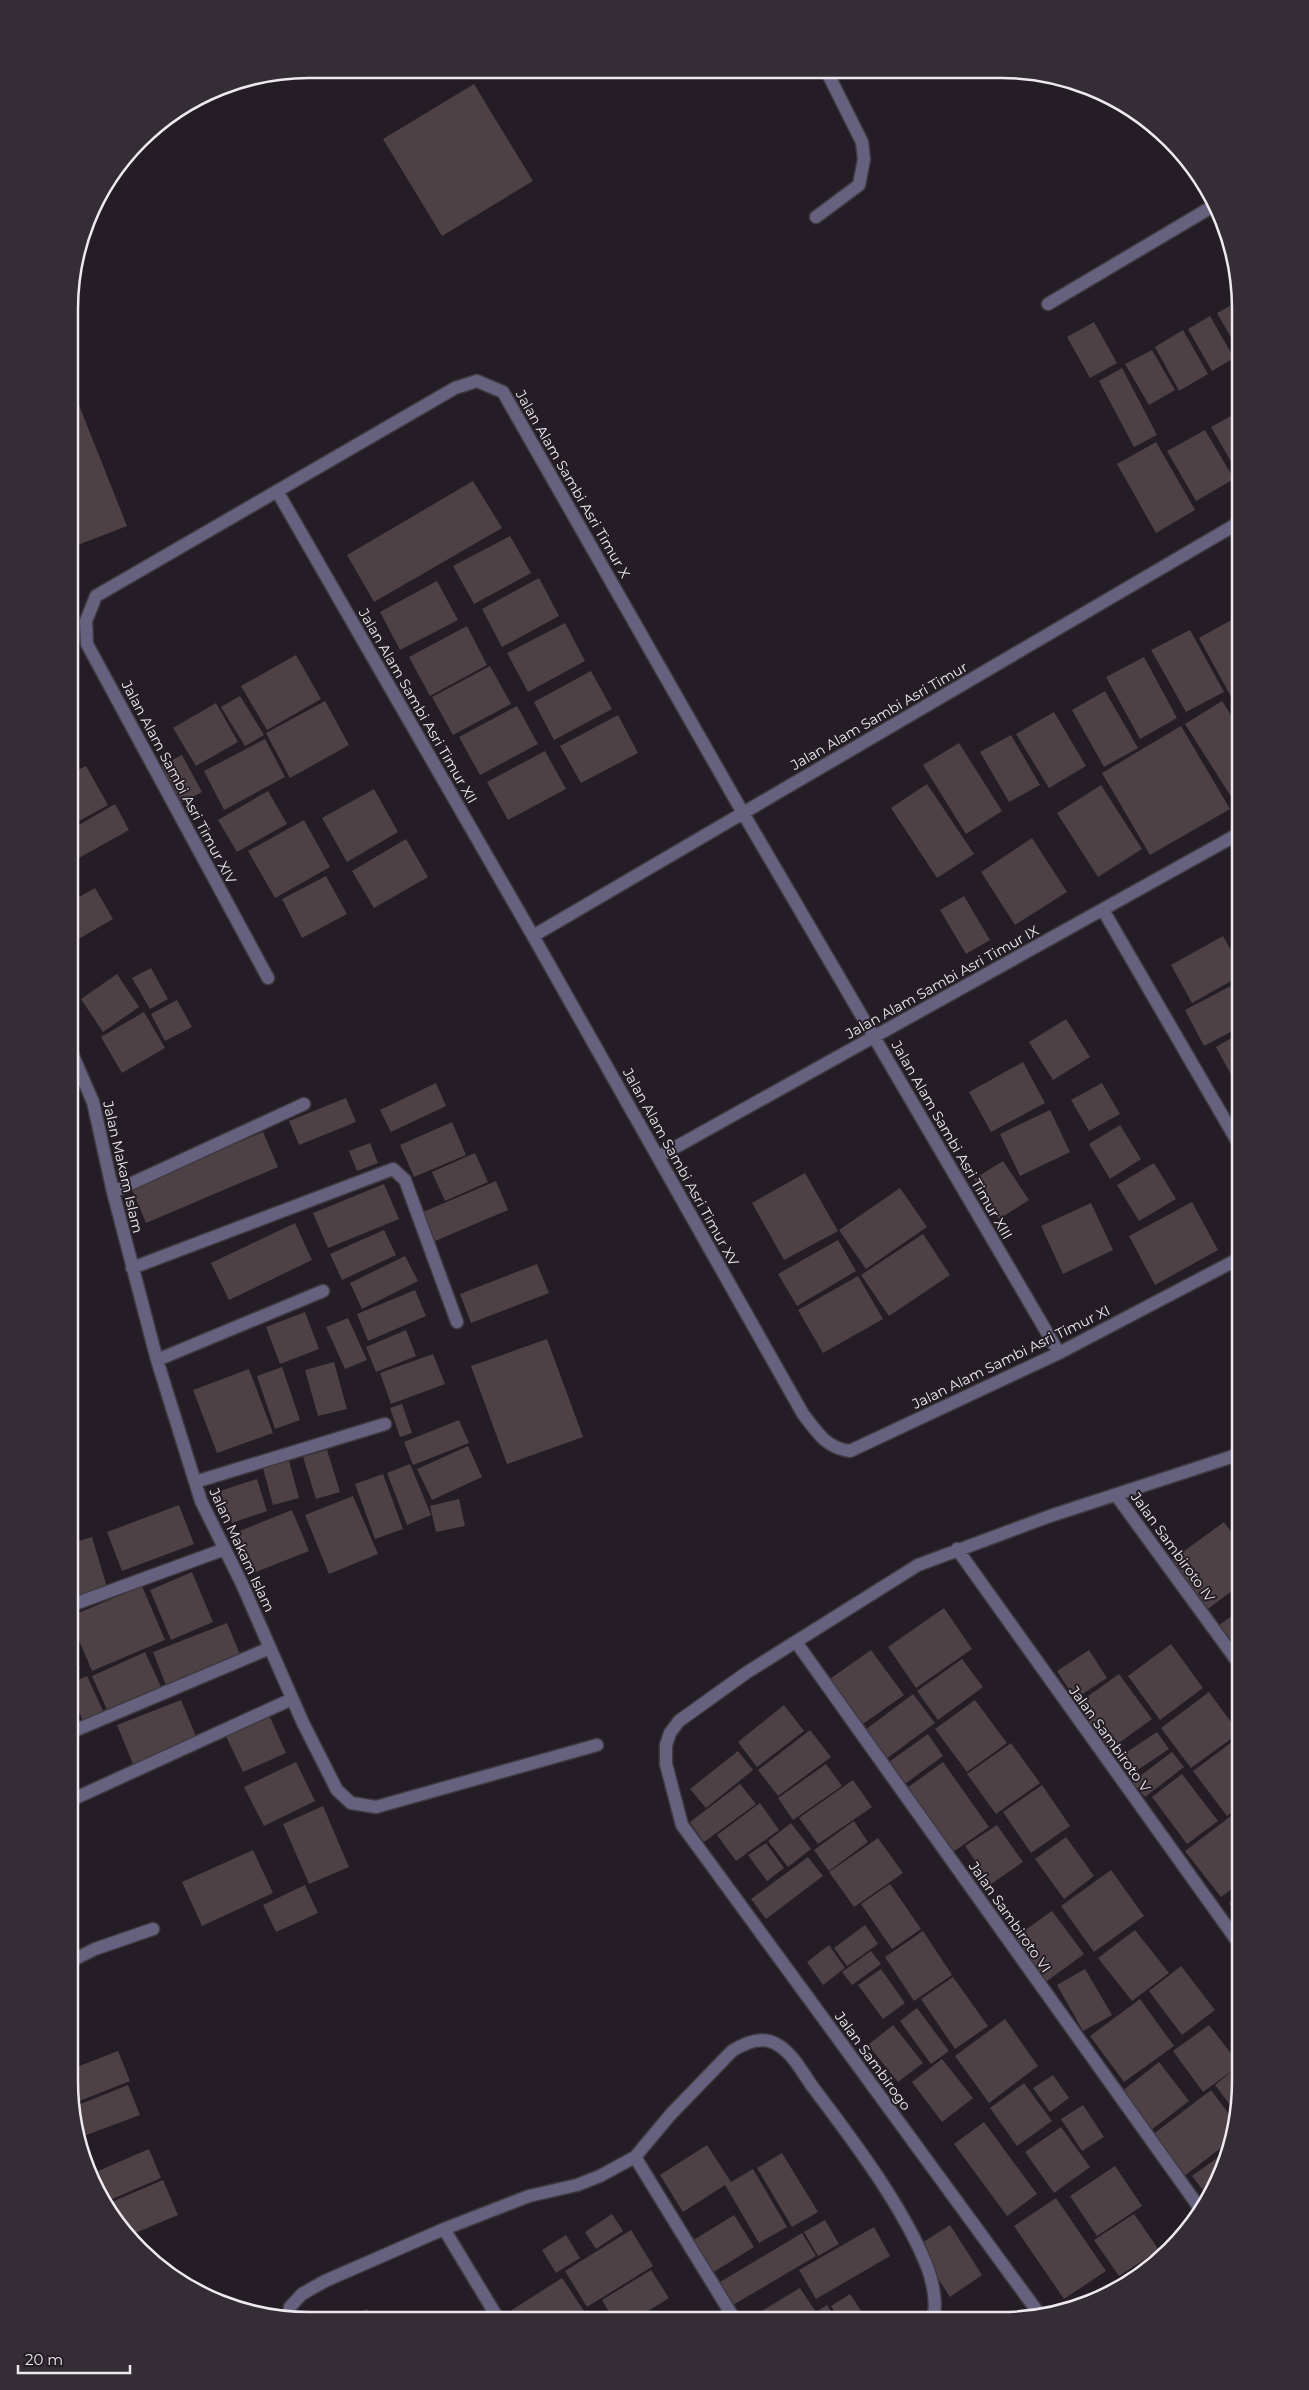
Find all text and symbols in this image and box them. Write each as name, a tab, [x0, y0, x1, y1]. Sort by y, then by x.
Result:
street label: Jalan Alam Sambi Asri Timur X	[511, 386, 634, 581]
street label: Jalan Alam Sambi Asri Timur XII	[354, 604, 481, 807]
street label: Jalan Alam Sambi Asri Timur	[787, 658, 971, 775]
street label: Jalan Alam Sambi Asri Timur XIV	[117, 676, 240, 887]
street label: Jalan Alam Sambi Asri Timur IX	[841, 921, 1042, 1043]
street label: Jalan Alam Sambi Asri Timur XIII	[887, 1037, 1016, 1243]
street label: Jalan Alam Sambi Asri Timur XV	[618, 1064, 743, 1269]
street label: Jalan Makam Islam	[99, 1098, 147, 1235]
street label: Jalan Alam Sambi Asri Timur XI	[908, 1301, 1113, 1413]
street label: Jalan Makam Islam	[205, 1484, 279, 1615]
street label: Jalan Sambiroto IV	[1127, 1488, 1219, 1606]
street label: Jalan Sambiroto V	[1065, 1681, 1155, 1796]
street label: Jalan Sambiroto VI	[964, 1857, 1055, 1976]
street label: Jalan Sambirogo	[830, 2007, 915, 2114]
scale bar	[18, 2342, 130, 2374]
text: 20 m	[25, 2350, 63, 2369]

